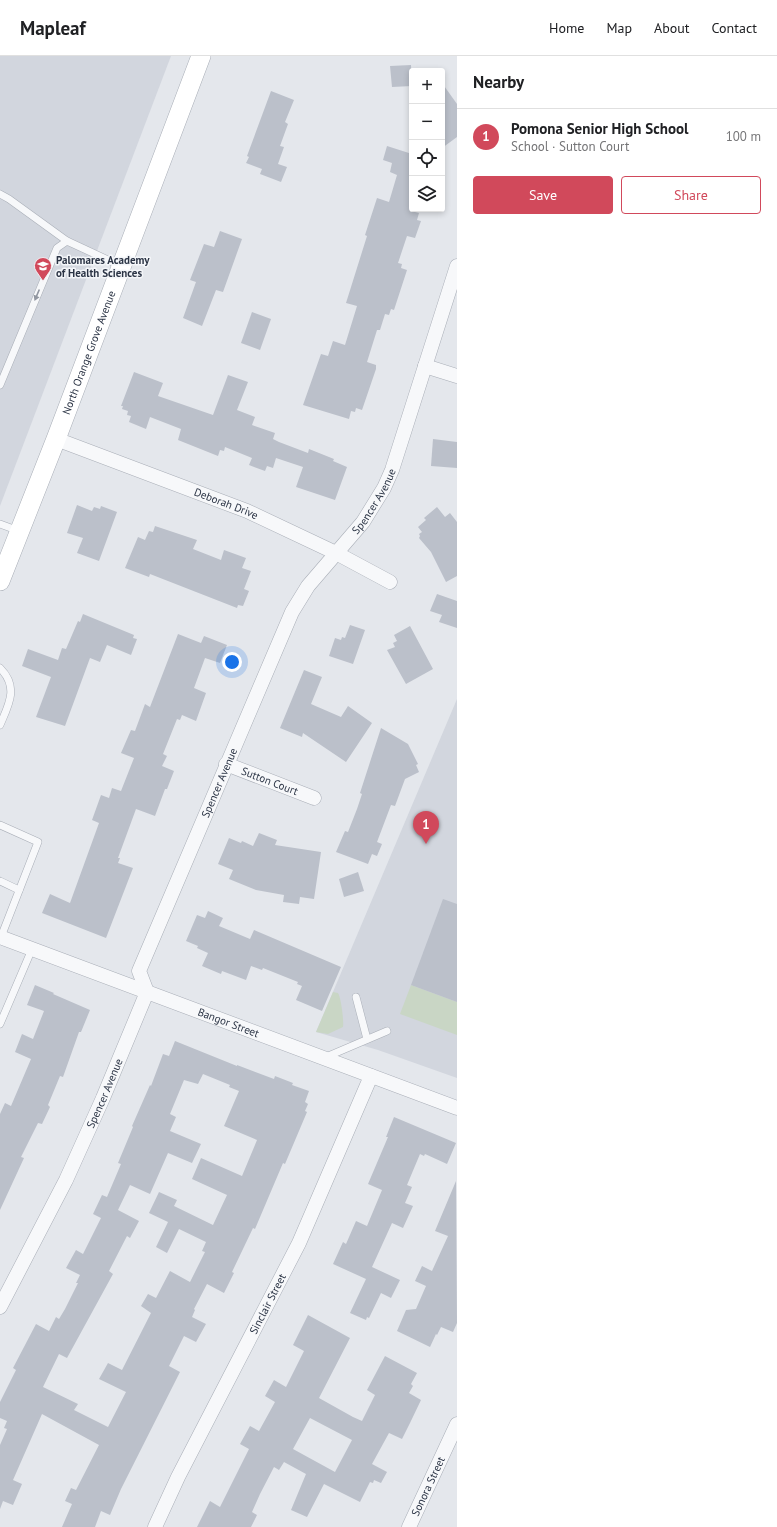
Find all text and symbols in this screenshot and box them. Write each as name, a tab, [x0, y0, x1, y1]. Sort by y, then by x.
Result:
text: Mapleaf	[20, 16, 86, 40]
text: Home	[549, 19, 584, 37]
text: Map	[606, 19, 632, 37]
text: About	[654, 19, 690, 37]
text: Contact	[712, 19, 757, 37]
map controls	[409, 68, 445, 212]
button: +	[409, 68, 445, 104]
text: Nearby	[473, 71, 524, 93]
button: −	[409, 104, 445, 140]
text: Pomona Senior High School	[511, 119, 688, 138]
text: 1	[482, 128, 490, 145]
text: 100 m	[726, 128, 761, 145]
text: School · Sutton Court	[511, 138, 629, 155]
button: locate	[409, 140, 445, 176]
button: layers	[409, 176, 445, 212]
button: Save	[473, 176, 613, 214]
button: Share	[621, 176, 761, 214]
place label: Palomares Academy of Health Sciences	[56, 253, 150, 280]
school or university icon: Palomares Academy of Health Sciences	[33, 256, 53, 281]
street label: North Orange Grove Avenue	[59, 288, 119, 417]
one-way arrow	[34, 290, 40, 302]
street label: Spencer Avenue	[349, 466, 399, 537]
street label: Deborah Drive	[192, 485, 261, 522]
your location	[222, 652, 242, 672]
street label: Spencer Avenue	[198, 745, 240, 820]
street label: Sutton Court	[240, 764, 300, 798]
pin: 1	[413, 811, 439, 844]
street label: Bangor Street	[196, 1005, 261, 1040]
street label: Spencer Avenue	[83, 1056, 126, 1130]
street label: Sinclair Street	[246, 1271, 289, 1336]
street label: Sonora Street	[408, 1454, 448, 1518]

